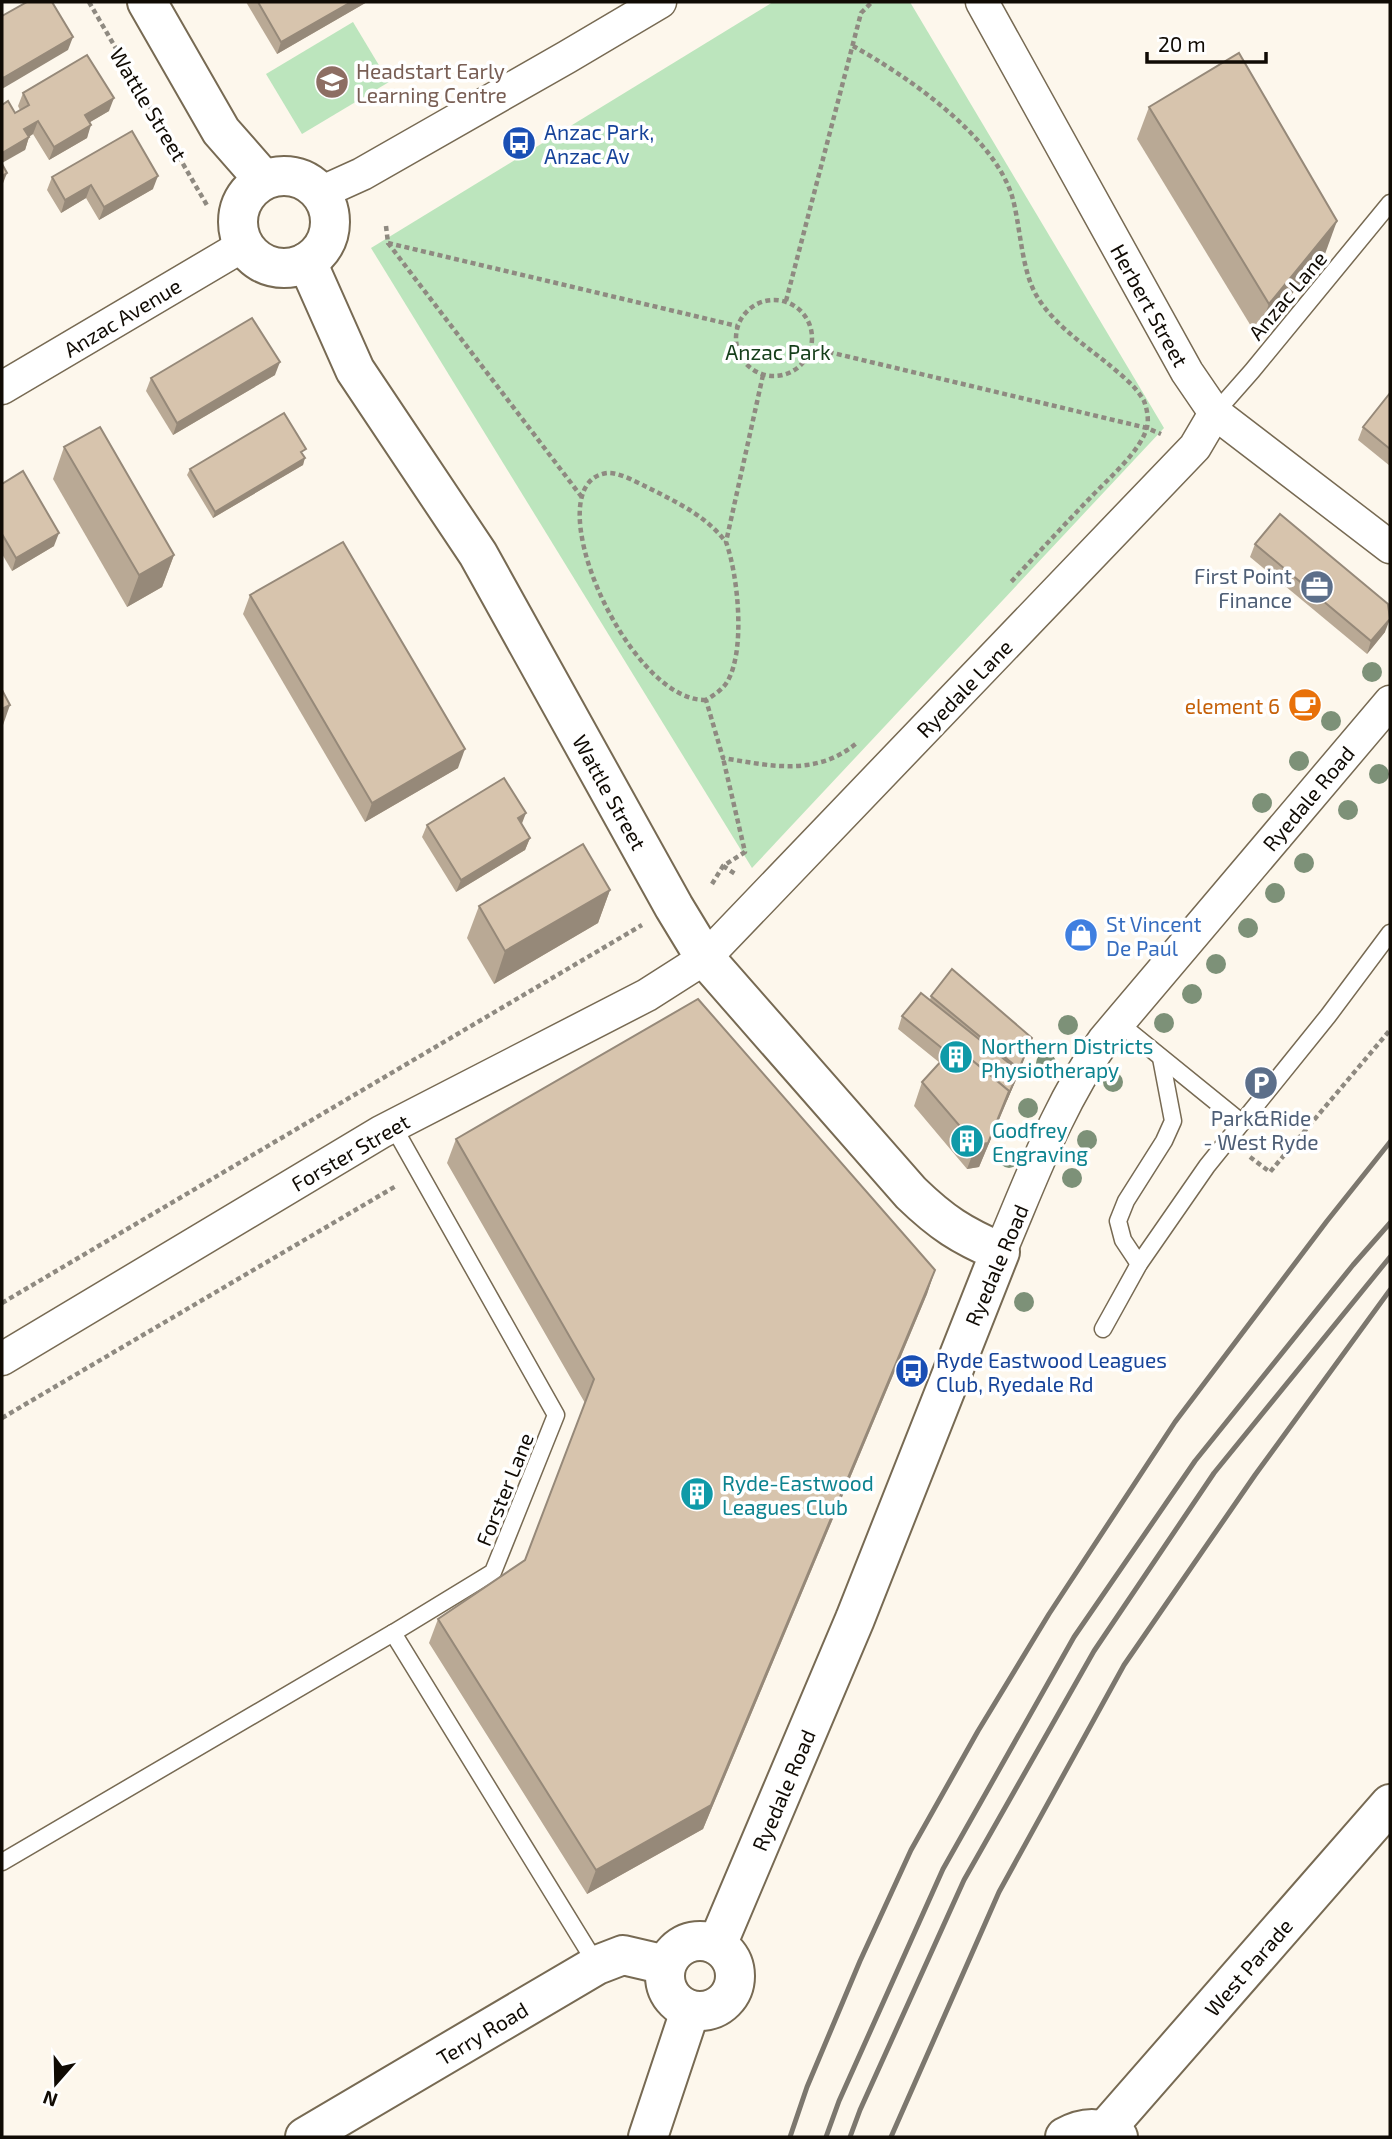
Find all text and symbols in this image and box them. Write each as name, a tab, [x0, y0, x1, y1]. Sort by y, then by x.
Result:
scale bar	[1147, 21, 1266, 65]
text: 20 m	[1158, 31, 1206, 56]
street label: Wattle Street	[105, 43, 193, 165]
place label: Headstart Early Learning Centre	[356, 58, 507, 107]
school or university icon: Headstart Early Learning Centre	[313, 63, 351, 101]
place label: Anzac Park, Anzac Av	[544, 119, 654, 168]
bus stop icon: Anzac Park, Anzac Av	[500, 124, 538, 162]
street label: Herbert Street	[1106, 239, 1194, 371]
street label: Anzac Lane	[1243, 245, 1331, 345]
street label: Anzac Avenue	[59, 272, 185, 362]
park label: Anzac Park	[725, 339, 831, 364]
place label: First Point Finance	[1194, 563, 1292, 612]
office icon: First Point Finance	[1298, 568, 1336, 606]
street label: Ryedale Lane	[911, 634, 1017, 742]
cafe icon: element 6	[1286, 686, 1324, 724]
place label: element 6	[1185, 693, 1280, 718]
street label: Wattle Street	[568, 730, 652, 854]
street label: Ryedale Road	[1257, 740, 1359, 856]
place label: St Vincent De Paul	[1106, 911, 1202, 960]
shop icon: St Vincent De Paul	[1062, 916, 1100, 954]
place label: Northern Districts Physiotherapy	[981, 1033, 1153, 1082]
building icon: Northern Districts Physiotherapy	[937, 1038, 975, 1076]
parking icon: Park&Ride - West Ryde	[1242, 1064, 1280, 1102]
place label: Park&Ride - West Ryde	[1203, 1105, 1319, 1154]
street label: Forster Street	[286, 1108, 414, 1196]
place label: Godfrey Engraving	[992, 1117, 1088, 1166]
building icon: Godfrey Engraving	[948, 1122, 986, 1160]
street label: Ryedale Road	[959, 1201, 1033, 1329]
place label: Ryde Eastwood Leagues Club, Ryedale Rd	[936, 1347, 1167, 1396]
bus stop icon: Ryde Eastwood Leagues Club, Ryedale Rd	[893, 1352, 931, 1390]
street label: Forster Lane	[470, 1429, 538, 1549]
place label: Ryde-Eastwood Leagues Club	[722, 1470, 874, 1519]
building icon: Ryde-Eastwood Leagues Club	[678, 1475, 716, 1513]
street label: Ryedale Road	[746, 1726, 820, 1854]
street label: West Parade	[1199, 1913, 1297, 2021]
street label: Terry Road	[432, 1996, 532, 2070]
north arrow	[21, 2048, 91, 2118]
text: N	[40, 2086, 60, 2113]

